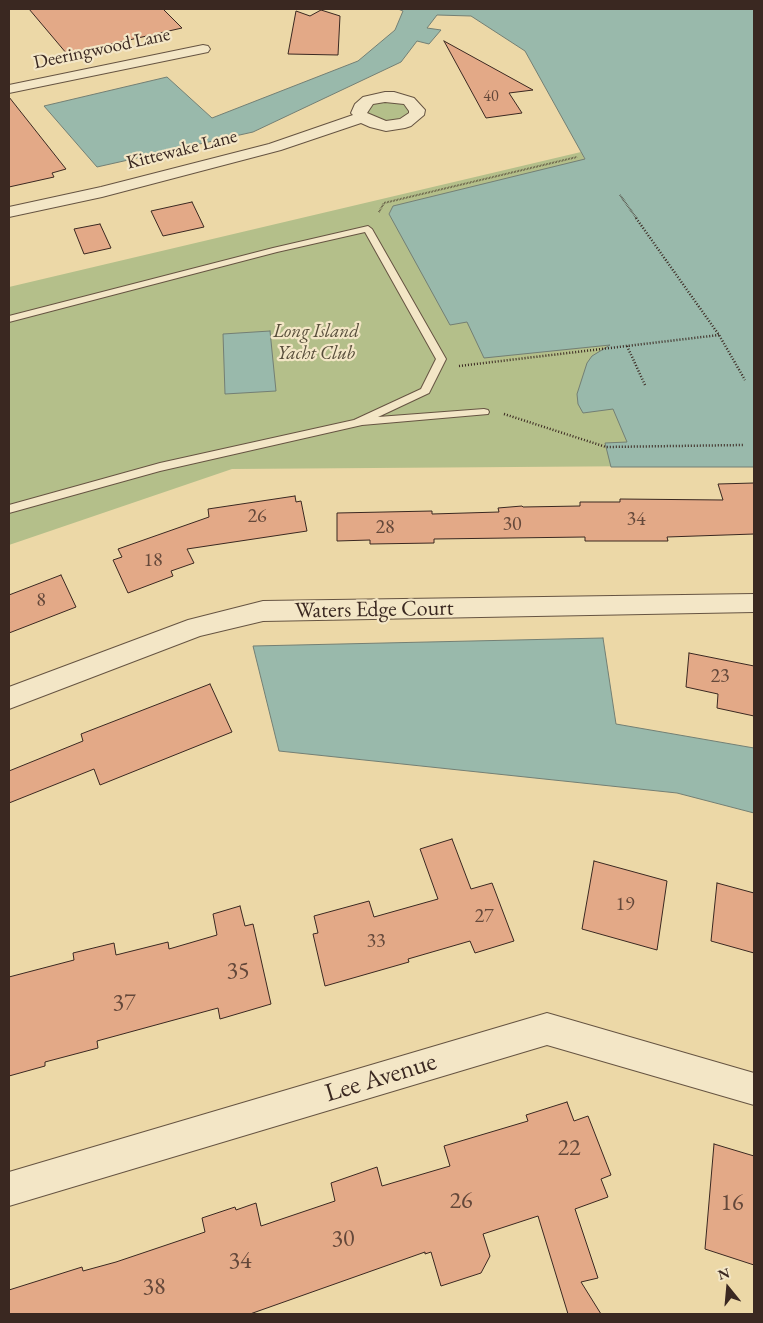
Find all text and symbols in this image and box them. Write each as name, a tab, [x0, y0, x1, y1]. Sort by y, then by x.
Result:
street label: Deeringwood Lane	[32, 23, 172, 75]
house number: 40	[483, 87, 499, 107]
street label: Kittewake Lane	[124, 125, 240, 175]
park label: Long Island Yacht Club	[273, 321, 359, 365]
house number: 26	[247, 505, 267, 529]
house number: 34	[626, 508, 646, 532]
house number: 30	[502, 513, 522, 537]
house number: 28	[375, 516, 395, 540]
house number: 18	[143, 549, 163, 573]
house number: 8	[36, 589, 46, 613]
street label: Waters Edge Court	[294, 595, 454, 625]
house number: 23	[710, 665, 730, 689]
house number: 19	[615, 893, 635, 917]
house number: 27	[474, 905, 494, 929]
house number: 33	[366, 930, 386, 954]
house number: 35	[226, 957, 250, 985]
house number: 37	[112, 989, 136, 1017]
street label: Lee Avenue	[321, 1046, 441, 1110]
house number: 22	[557, 1134, 581, 1162]
house number: 26	[449, 1187, 473, 1215]
house number: 16	[720, 1189, 744, 1217]
house number: 30	[331, 1225, 355, 1253]
house number: 34	[228, 1247, 252, 1275]
north arrow	[703, 1263, 753, 1313]
text: N	[716, 1263, 732, 1284]
house number: 38	[142, 1273, 166, 1301]

